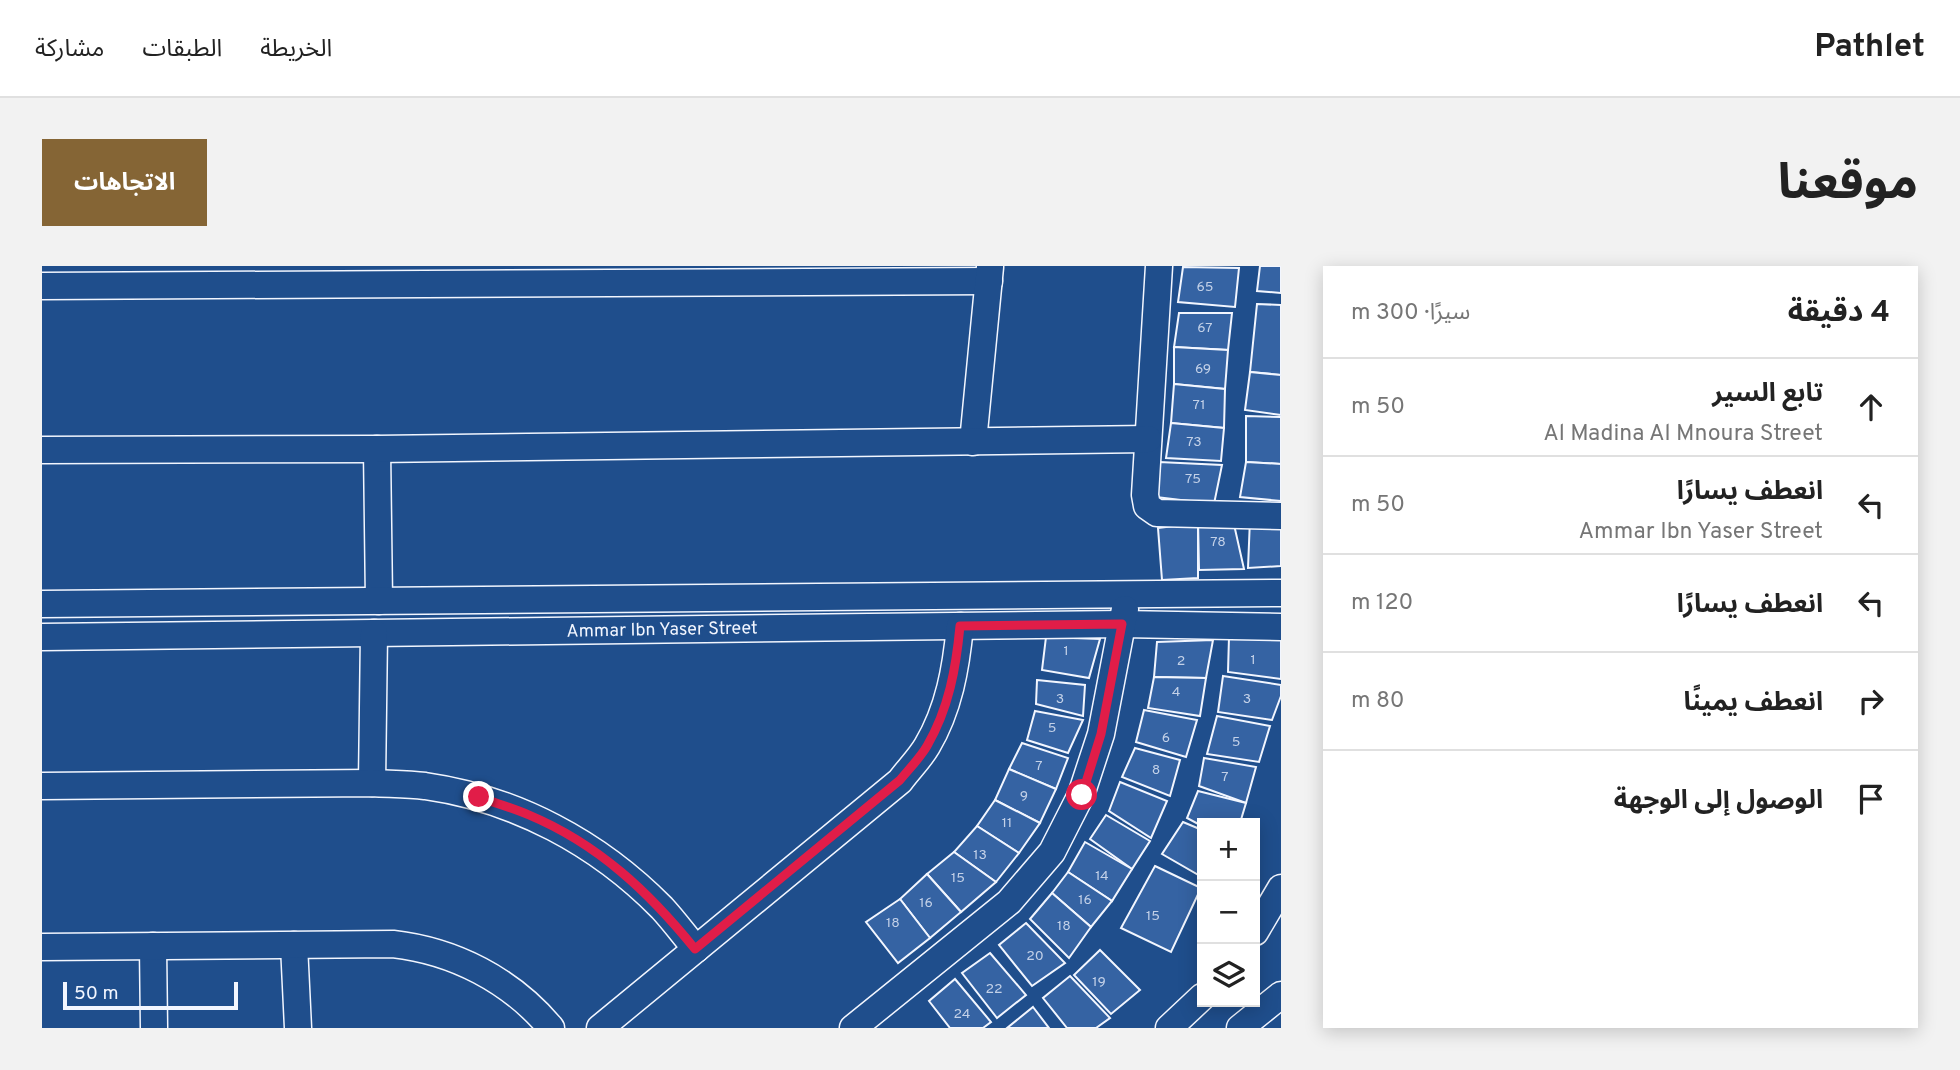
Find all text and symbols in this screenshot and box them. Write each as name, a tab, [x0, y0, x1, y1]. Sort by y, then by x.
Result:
text: Pathlet	[1814, 27, 1925, 69]
text: مشاركة	[35, 35, 104, 65]
text: الطبقات	[142, 35, 222, 65]
text: الخريطة	[260, 35, 332, 65]
button: الاتجاهات	[42, 139, 207, 226]
text: موقعنا	[1778, 155, 1918, 217]
house number: 65	[1196, 279, 1214, 296]
text: 4 دقيقة	[1788, 295, 1890, 332]
text: سيرًا · 300 m	[1351, 299, 1470, 328]
house number: 67	[1197, 320, 1213, 337]
house number: 69	[1195, 361, 1211, 378]
text: تابع السير	[1712, 378, 1823, 411]
icon: ahead	[1852, 388, 1890, 426]
text: 50 m	[1351, 393, 1405, 422]
house number: 71	[1193, 397, 1205, 414]
text: Al Madina Al Mnoura Street	[1543, 420, 1823, 449]
house number: 73	[1186, 434, 1202, 451]
house number: 75	[1185, 471, 1201, 488]
text: انعطف يسارًا	[1677, 476, 1823, 509]
icon: left	[1852, 486, 1890, 524]
text: 50 m	[1351, 491, 1405, 520]
text: Ammar Ibn Yaser Street	[1578, 518, 1823, 547]
house number: 78	[1210, 534, 1226, 551]
icon: left	[1852, 584, 1890, 622]
text: 120 m	[1351, 589, 1413, 618]
text: انعطف يسارًا	[1677, 589, 1823, 622]
street label: Ammar Ibn Yaser Street	[566, 617, 758, 644]
house number: 1	[1063, 643, 1069, 660]
house number: 1	[1250, 652, 1256, 669]
house number: 2	[1177, 653, 1185, 670]
icon: right	[1852, 682, 1890, 720]
house number: 4	[1172, 684, 1180, 701]
text: 80 m	[1351, 687, 1404, 716]
text: انعطف يمينًا	[1684, 687, 1823, 720]
house number: 3	[1056, 691, 1064, 708]
house number: 3	[1243, 691, 1251, 708]
house number: 5	[1048, 720, 1056, 737]
house number: 6	[1162, 730, 1170, 747]
house number: 5	[1232, 734, 1240, 751]
house number: 7	[1035, 758, 1043, 775]
house number: 8	[1152, 762, 1160, 779]
house number: 7	[1221, 769, 1229, 786]
route start	[1066, 779, 1097, 810]
icon: arrive	[1852, 780, 1890, 818]
route end	[463, 781, 494, 812]
text: الوصول إلى الوجهة	[1614, 785, 1823, 818]
house number: 9	[1020, 788, 1028, 805]
house number: 11	[1002, 815, 1012, 832]
map controls	[1197, 818, 1260, 1007]
button: +	[1197, 818, 1260, 881]
house number: 13	[973, 847, 987, 864]
house number: 14	[1095, 868, 1109, 885]
house number: 15	[951, 870, 965, 887]
button: −	[1197, 881, 1260, 944]
house number: 16	[1078, 892, 1092, 909]
house number: 16	[919, 895, 933, 912]
house number: 15	[1146, 908, 1160, 925]
house number: 18	[886, 915, 900, 932]
house number: 18	[1057, 918, 1071, 935]
button: layers	[1197, 944, 1260, 1007]
house number: 20	[1026, 948, 1044, 965]
house number: 19	[1092, 974, 1106, 991]
scale bar	[63, 979, 238, 1011]
house number: 22	[985, 981, 1003, 998]
text: 50 m	[74, 982, 119, 1006]
house number: 24	[953, 1006, 971, 1023]

